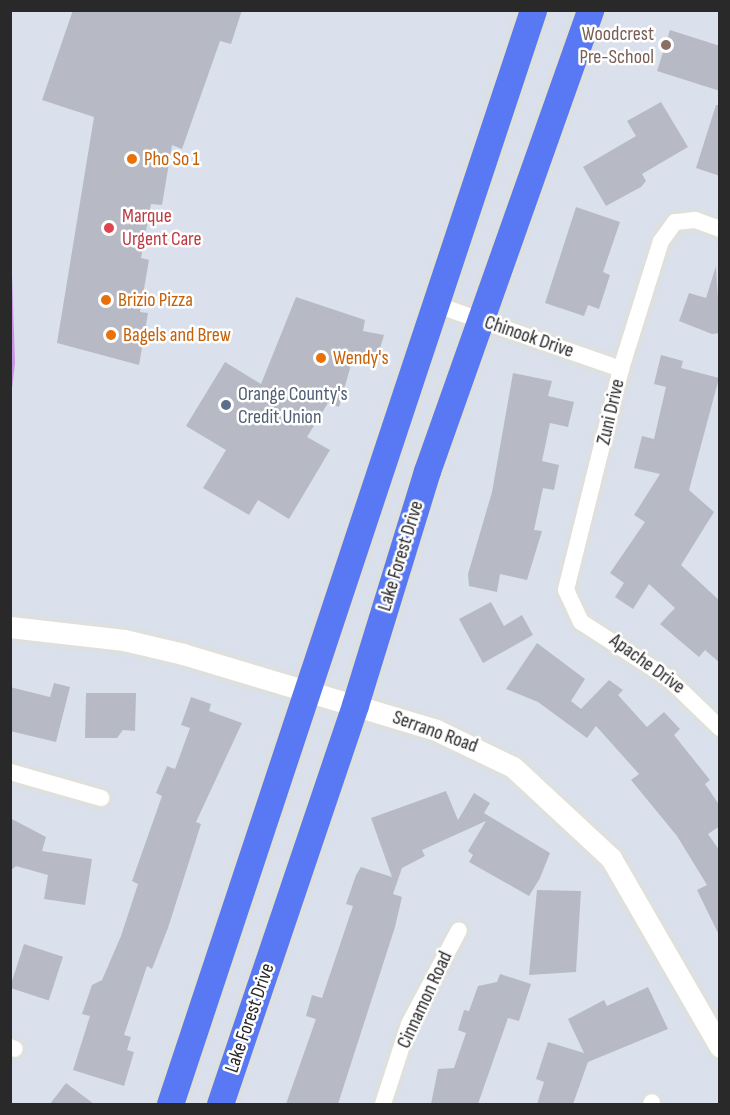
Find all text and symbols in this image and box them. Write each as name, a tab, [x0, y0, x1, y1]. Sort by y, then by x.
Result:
place label: Woodcrest Pre-School	[579, 22, 654, 69]
marker: Woodcrest Pre-School	[659, 38, 673, 52]
place label: Pho So 1	[144, 147, 200, 171]
marker: Pho So 1	[125, 152, 139, 166]
place label: Marque Urgent Care	[122, 204, 202, 251]
marker: Marque Urgent Care	[100, 219, 118, 237]
place label: Brizio Pizza	[118, 288, 193, 312]
marker: Brizio Pizza	[99, 293, 113, 307]
street label: Chinook Drive	[481, 311, 577, 363]
place label: Bagels and Brew	[123, 323, 231, 347]
marker: Bagels and Brew	[104, 328, 118, 342]
place label: Wendy's	[333, 346, 389, 370]
marker: Wendy's	[314, 351, 328, 365]
street label: Zuni Drive	[592, 377, 630, 447]
place label: Orange County's Credit Union	[238, 382, 348, 429]
marker: Orange County's Credit Union	[219, 398, 233, 412]
street label: Lake Forest Drive	[373, 498, 429, 614]
street label: Apache Drive	[605, 629, 689, 699]
street label: Serrano Road	[389, 706, 481, 758]
street label: Cinnamon Road	[392, 948, 458, 1052]
street label: Lake Forest Drive	[220, 960, 280, 1076]

